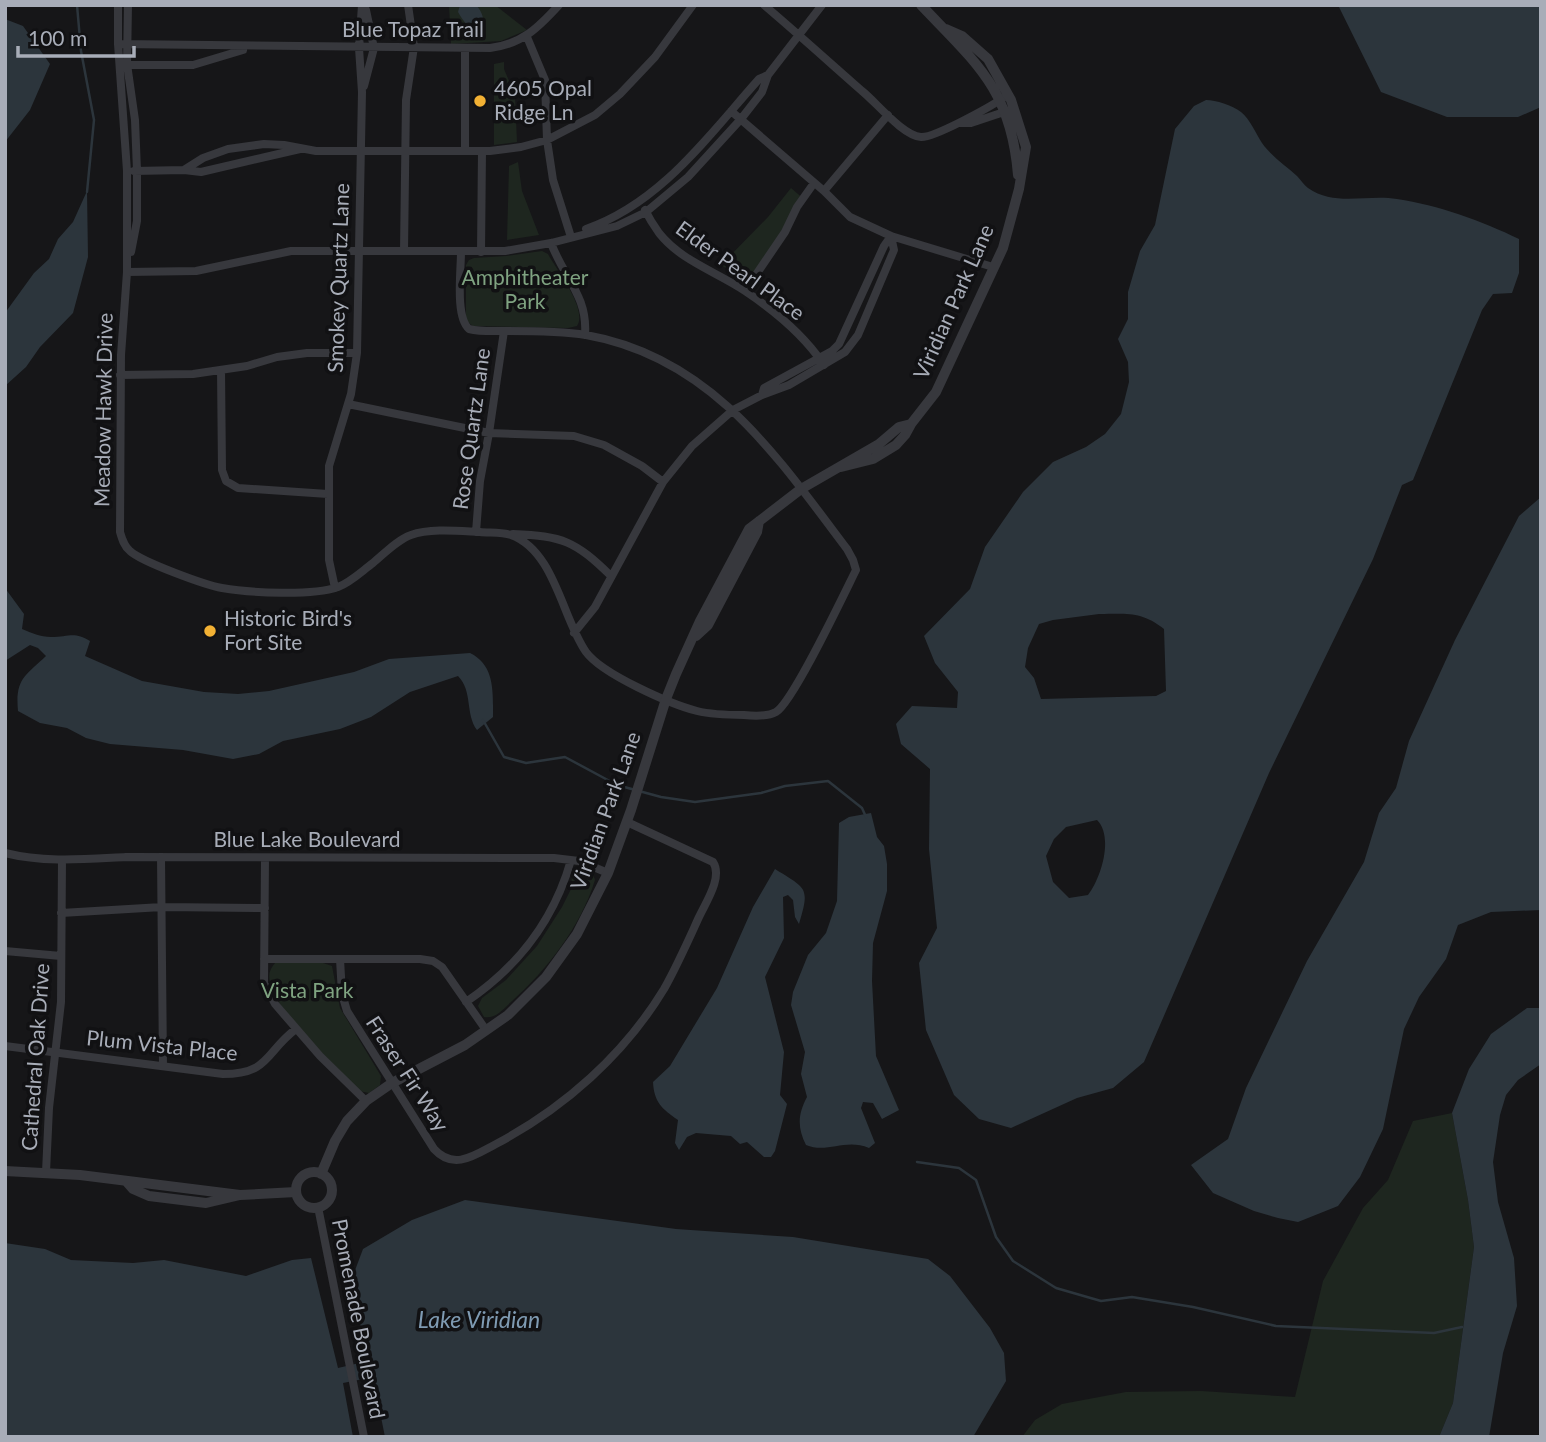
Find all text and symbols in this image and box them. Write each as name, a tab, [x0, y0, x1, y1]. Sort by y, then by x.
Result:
scale bar	[18, 14, 133, 58]
street label: Blue Topaz Trail	[342, 16, 484, 41]
text: 100 m	[28, 25, 87, 50]
place label: 4605 Opal Ridge Ln	[494, 75, 592, 124]
marker: 4605 Opal Ridge Ln	[472, 93, 488, 109]
street label: Smokey Quartz Lane	[322, 183, 353, 373]
street label: Elder Pearl Place	[672, 215, 810, 325]
street label: Viridian Park Lane	[907, 220, 998, 383]
park label: Amphitheater Park	[462, 264, 589, 313]
street label: Meadow Hawk Drive	[88, 313, 117, 507]
street label: Rose Quartz Lane	[447, 346, 494, 511]
place label: Historic Bird's Fort Site	[224, 605, 352, 654]
marker: Historic Bird's Fort Site	[202, 623, 218, 639]
street label: Viridian Park Lane	[564, 728, 645, 893]
street label: Blue Lake Boulevard	[213, 826, 401, 851]
street label: Cathedral Oak Drive	[15, 962, 54, 1151]
park label: Vista Park	[261, 977, 354, 1002]
street label: Fraser Fir Way	[362, 1011, 455, 1136]
street label: Plum Vista Place	[85, 1024, 239, 1065]
street label: Promenade Boulevard	[328, 1217, 391, 1421]
water label: Lake Viridian	[418, 1305, 540, 1333]

